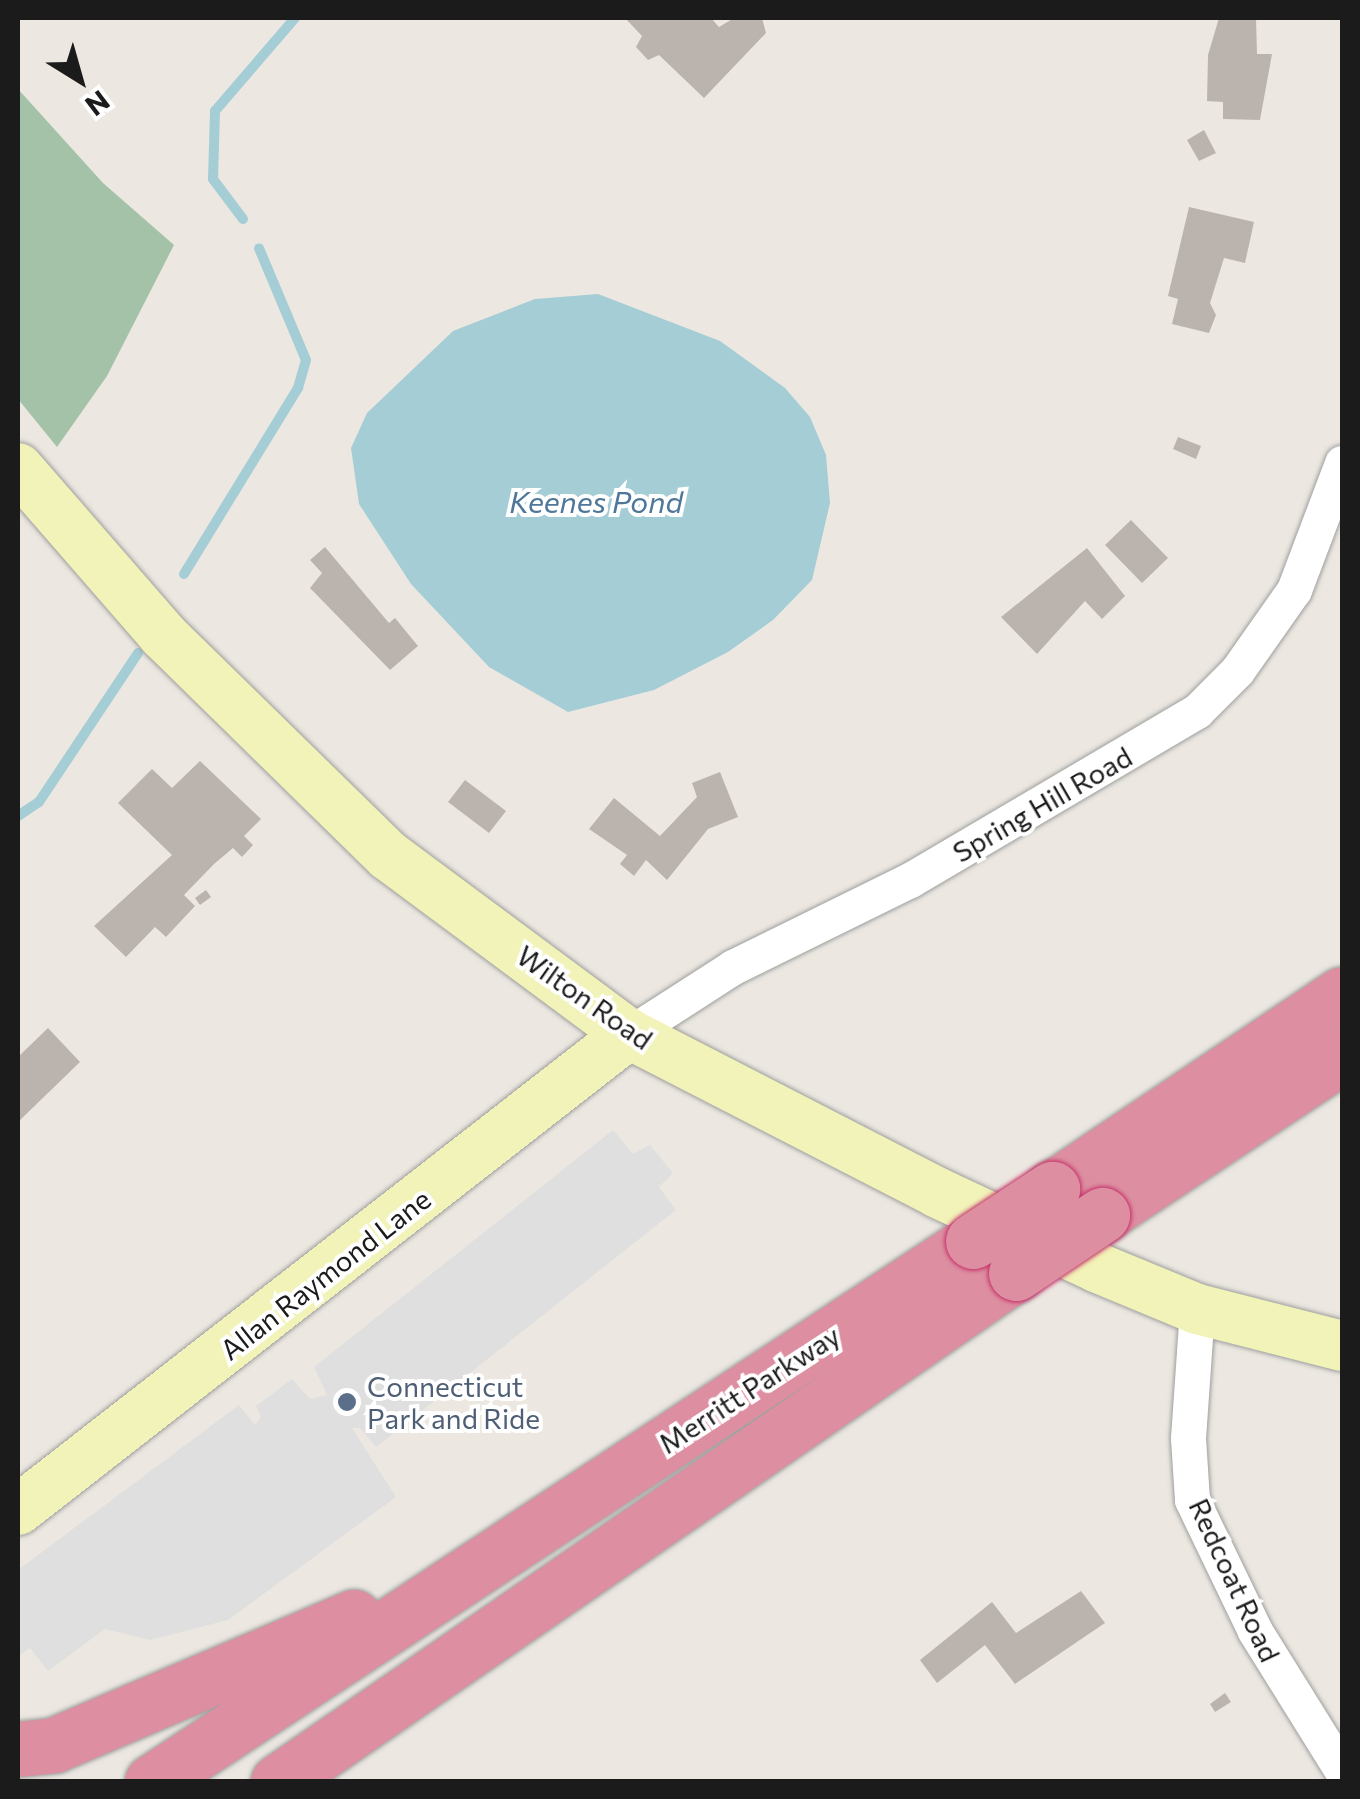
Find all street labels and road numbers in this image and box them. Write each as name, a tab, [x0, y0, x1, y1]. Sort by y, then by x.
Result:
street label: Spring Hill Road	[947, 739, 1137, 869]
street label: Wilton Road	[511, 938, 659, 1056]
street label: Allan Raymond Lane	[213, 1182, 437, 1366]
street label: Merritt Parkway	[652, 1318, 846, 1460]
street label: Redcoat Road	[1183, 1493, 1287, 1667]

